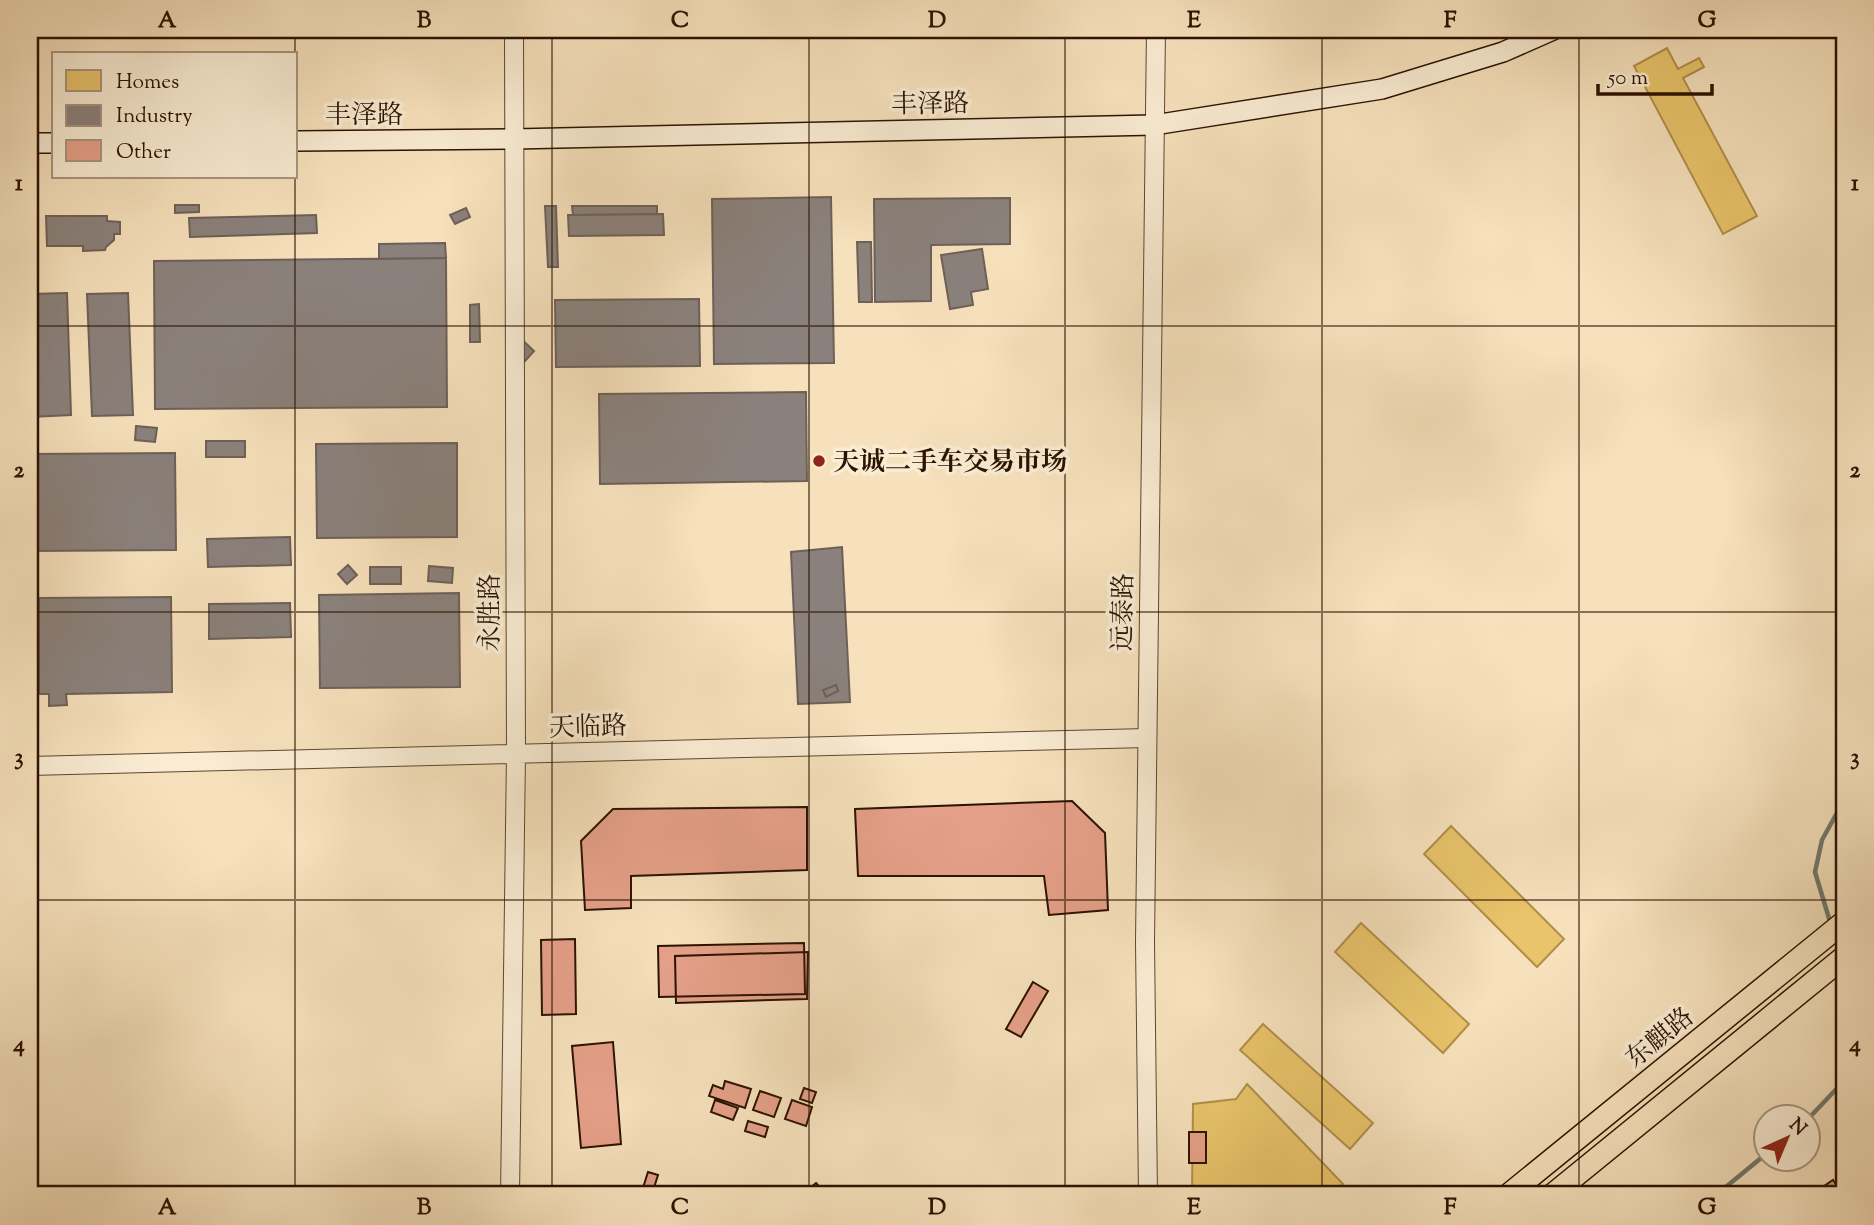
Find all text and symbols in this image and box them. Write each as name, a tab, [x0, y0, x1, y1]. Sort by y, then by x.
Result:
text: A	[158, 5, 177, 38]
text: B	[417, 5, 432, 38]
text: C	[671, 5, 689, 38]
text: D	[928, 5, 946, 38]
text: E	[1187, 5, 1201, 38]
text: F	[1444, 5, 1457, 38]
text: G	[1698, 5, 1717, 38]
legend	[52, 52, 298, 178]
scale bar	[1598, 52, 1711, 96]
text: 50 m	[1607, 64, 1648, 94]
text: Homes	[116, 68, 179, 98]
street label: 丰泽路	[891, 86, 969, 125]
street label: 丰泽路	[325, 98, 403, 135]
text: Industry	[116, 102, 193, 132]
text: Other	[116, 138, 171, 168]
text: 1	[15, 168, 23, 201]
text: 1	[1851, 168, 1859, 201]
place label: 天诚二手车交易市场	[833, 445, 1067, 482]
marker: 天诚二手车交易市场	[811, 453, 827, 469]
text: 2	[14, 455, 25, 488]
text: 2	[1850, 455, 1861, 488]
street label: 远泰路	[1105, 573, 1144, 651]
street label: 永胜路	[473, 574, 510, 652]
street label: 天临路	[548, 709, 628, 748]
text: 3	[14, 742, 24, 775]
text: 3	[1850, 742, 1860, 775]
street label: 东麒路	[1619, 1000, 1703, 1078]
text: 4	[12, 1029, 25, 1062]
text: 4	[1848, 1029, 1861, 1062]
north arrow	[1752, 1102, 1822, 1172]
text: N	[1782, 1113, 1812, 1143]
text: A	[158, 1192, 177, 1225]
text: B	[417, 1192, 432, 1225]
text: C	[671, 1192, 689, 1225]
text: D	[928, 1192, 946, 1225]
text: E	[1187, 1192, 1201, 1225]
text: F	[1444, 1192, 1457, 1225]
text: G	[1698, 1192, 1717, 1225]

